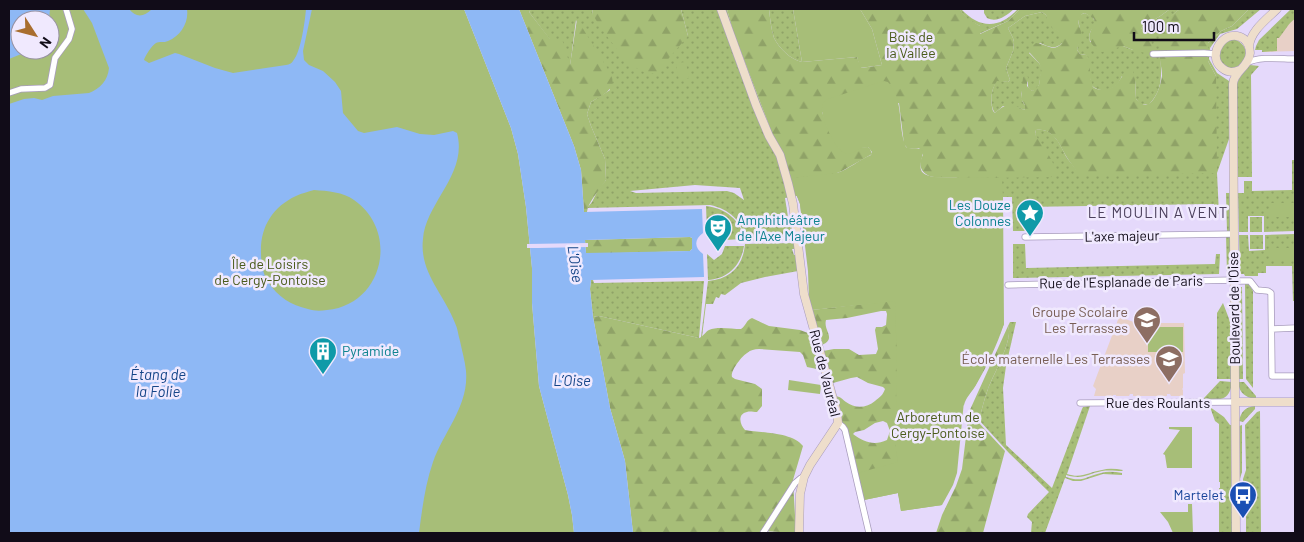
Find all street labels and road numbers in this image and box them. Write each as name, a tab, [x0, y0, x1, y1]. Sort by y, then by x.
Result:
street label: L'axe majeur	[1084, 226, 1160, 245]
street label: Boulevard de l'Oise	[1224, 251, 1243, 365]
street label: Rue de l'Esplanade de Paris	[1039, 272, 1203, 291]
street label: Rue de Vauréal	[806, 328, 845, 418]
street label: Rue des Roulants	[1106, 394, 1210, 411]

